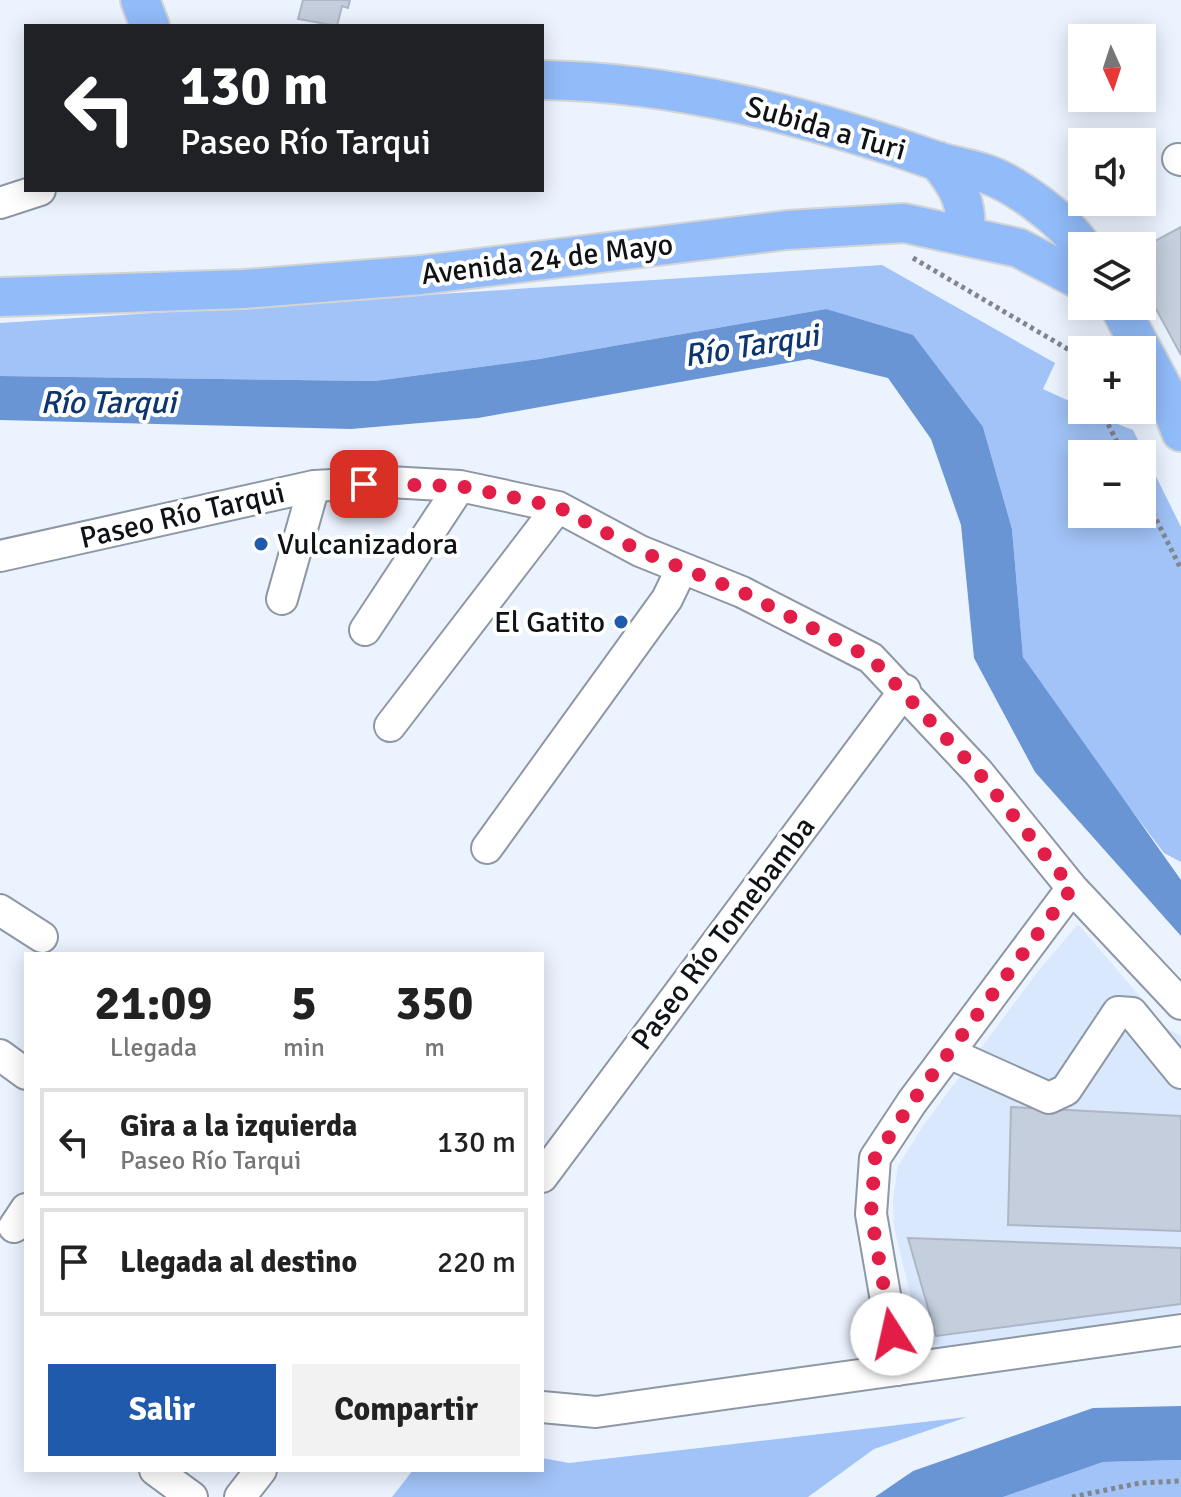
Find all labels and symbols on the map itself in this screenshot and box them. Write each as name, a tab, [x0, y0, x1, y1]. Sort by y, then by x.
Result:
north arrow	[1068, 24, 1156, 112]
street label: Subida a Turi	[741, 88, 910, 169]
street label: Avenida 24 de Mayo	[419, 226, 675, 293]
water label: Río Tarqui	[681, 315, 824, 375]
water label: Río Tarqui	[40, 383, 179, 422]
pin	[330, 450, 398, 518]
street label: Paseo Río Tarqui	[76, 474, 288, 557]
place label: Vulcanizadora	[277, 526, 458, 563]
marker: Vulcanizadora	[252, 535, 270, 553]
place label: El Gatito	[494, 604, 605, 641]
marker: El Gatito	[612, 613, 630, 631]
street label: Paseo Río Tomebamba	[623, 809, 823, 1057]
position arrow	[850, 1292, 934, 1376]

